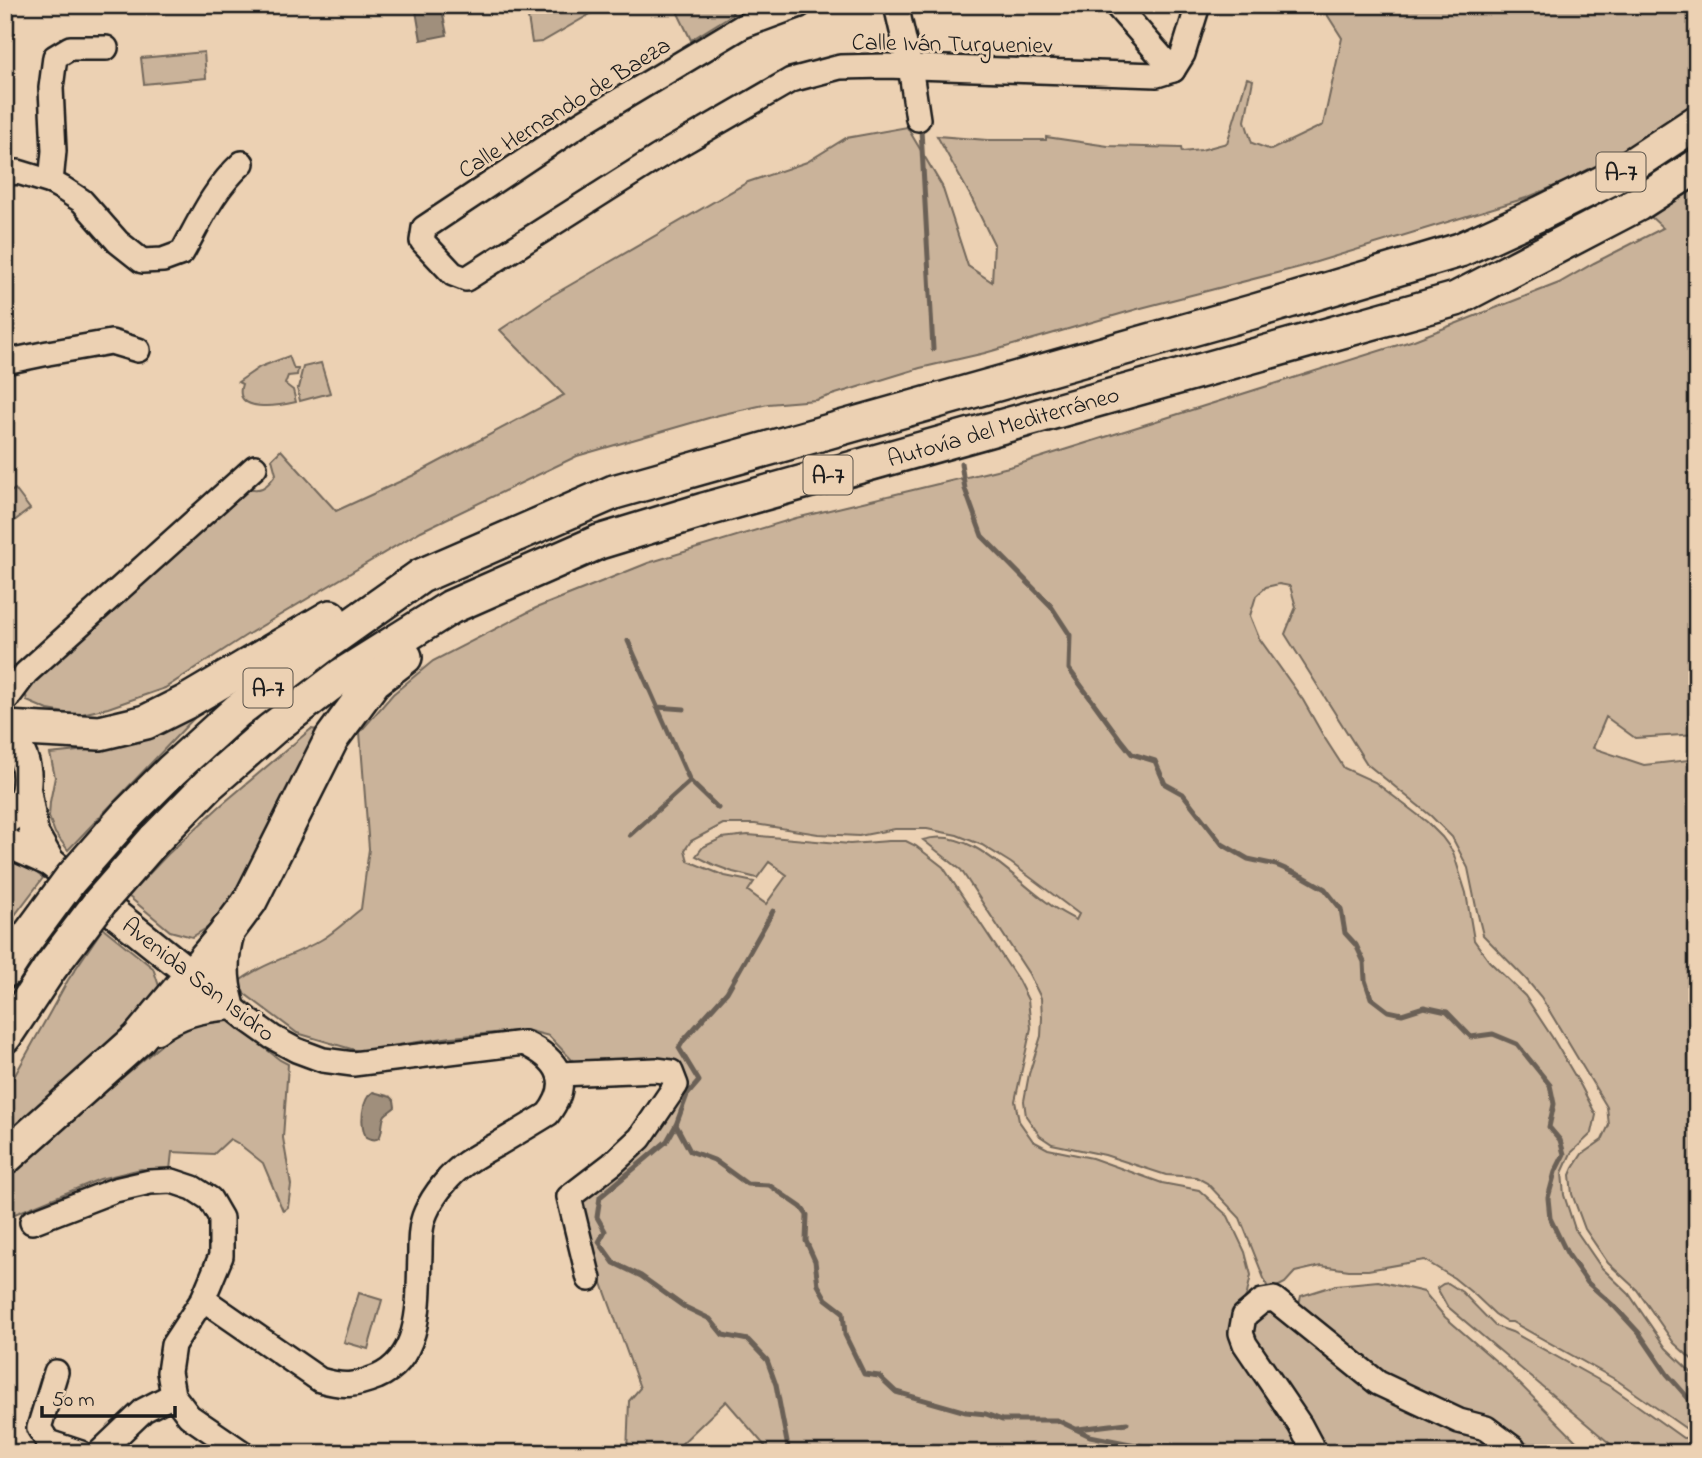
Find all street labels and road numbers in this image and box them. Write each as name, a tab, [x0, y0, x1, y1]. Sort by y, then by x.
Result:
street label: Calle Iván Turgueniev	[851, 26, 1053, 65]
street label: Calle Hernando de Baeza	[452, 29, 678, 189]
road number: A-7	[1596, 153, 1646, 192]
street label: Autovía del Mediterráneo	[884, 379, 1124, 478]
road number: A-7	[804, 456, 852, 495]
road number: A-7	[244, 668, 292, 708]
street label: Avenida San Isidro	[113, 910, 281, 1052]

